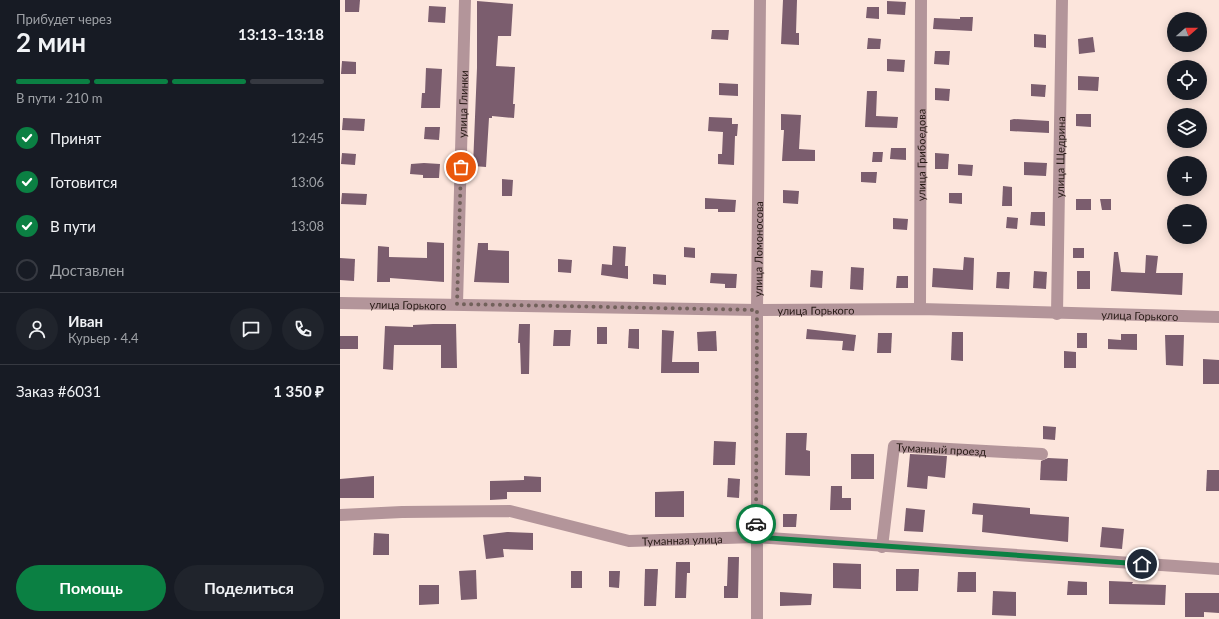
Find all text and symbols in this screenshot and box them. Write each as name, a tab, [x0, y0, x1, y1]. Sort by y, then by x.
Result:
text: Прибудет через	[16, 11, 112, 27]
north arrow	[1167, 12, 1207, 52]
map controls	[1167, 12, 1207, 244]
text: 13:13–13:18	[238, 25, 324, 43]
text: 2 мин	[16, 26, 86, 58]
button: locate	[1167, 60, 1207, 100]
street label: улица Глинки	[455, 70, 470, 138]
text: В пути · 210 m	[16, 90, 102, 106]
button: layers	[1167, 108, 1207, 148]
street label: улица Грибоедова	[914, 109, 927, 201]
street label: улица Щедрина	[1052, 116, 1067, 198]
icon: check	[16, 127, 38, 149]
text: Принят	[50, 129, 101, 147]
text: 12:45	[291, 130, 324, 146]
pin	[444, 150, 478, 184]
icon: bag	[450, 156, 472, 178]
button: +	[1167, 156, 1207, 196]
icon: check	[16, 171, 38, 193]
text: Готовится	[50, 173, 117, 191]
text: 13:06	[291, 174, 324, 190]
street label: улица Ломоносова	[751, 201, 765, 297]
button: −	[1167, 204, 1207, 244]
icon: check	[16, 215, 38, 237]
text: В пути	[50, 217, 96, 235]
text: 13:08	[291, 218, 324, 234]
text: Доставлен	[50, 261, 125, 279]
street label: улица Горького	[369, 297, 447, 311]
street label: улица Горького	[777, 303, 854, 316]
street label: улица Горького	[1101, 307, 1178, 322]
button: person	[16, 308, 58, 350]
button: chat	[230, 308, 272, 350]
button: phone	[282, 308, 324, 350]
text: Иван	[68, 312, 103, 330]
text: Курьер · 4.4	[68, 330, 139, 346]
text: Заказ #6031	[16, 382, 101, 400]
text: 1 350 ₽	[273, 382, 324, 400]
street label: Туманный проезд	[896, 440, 987, 457]
courier	[736, 504, 776, 544]
icon: car	[745, 513, 767, 535]
street label: Туманная улица	[642, 532, 723, 547]
pin	[1125, 547, 1159, 581]
icon: home	[1131, 553, 1153, 575]
button: Помощь	[16, 565, 166, 611]
button: Поделиться	[174, 565, 324, 611]

